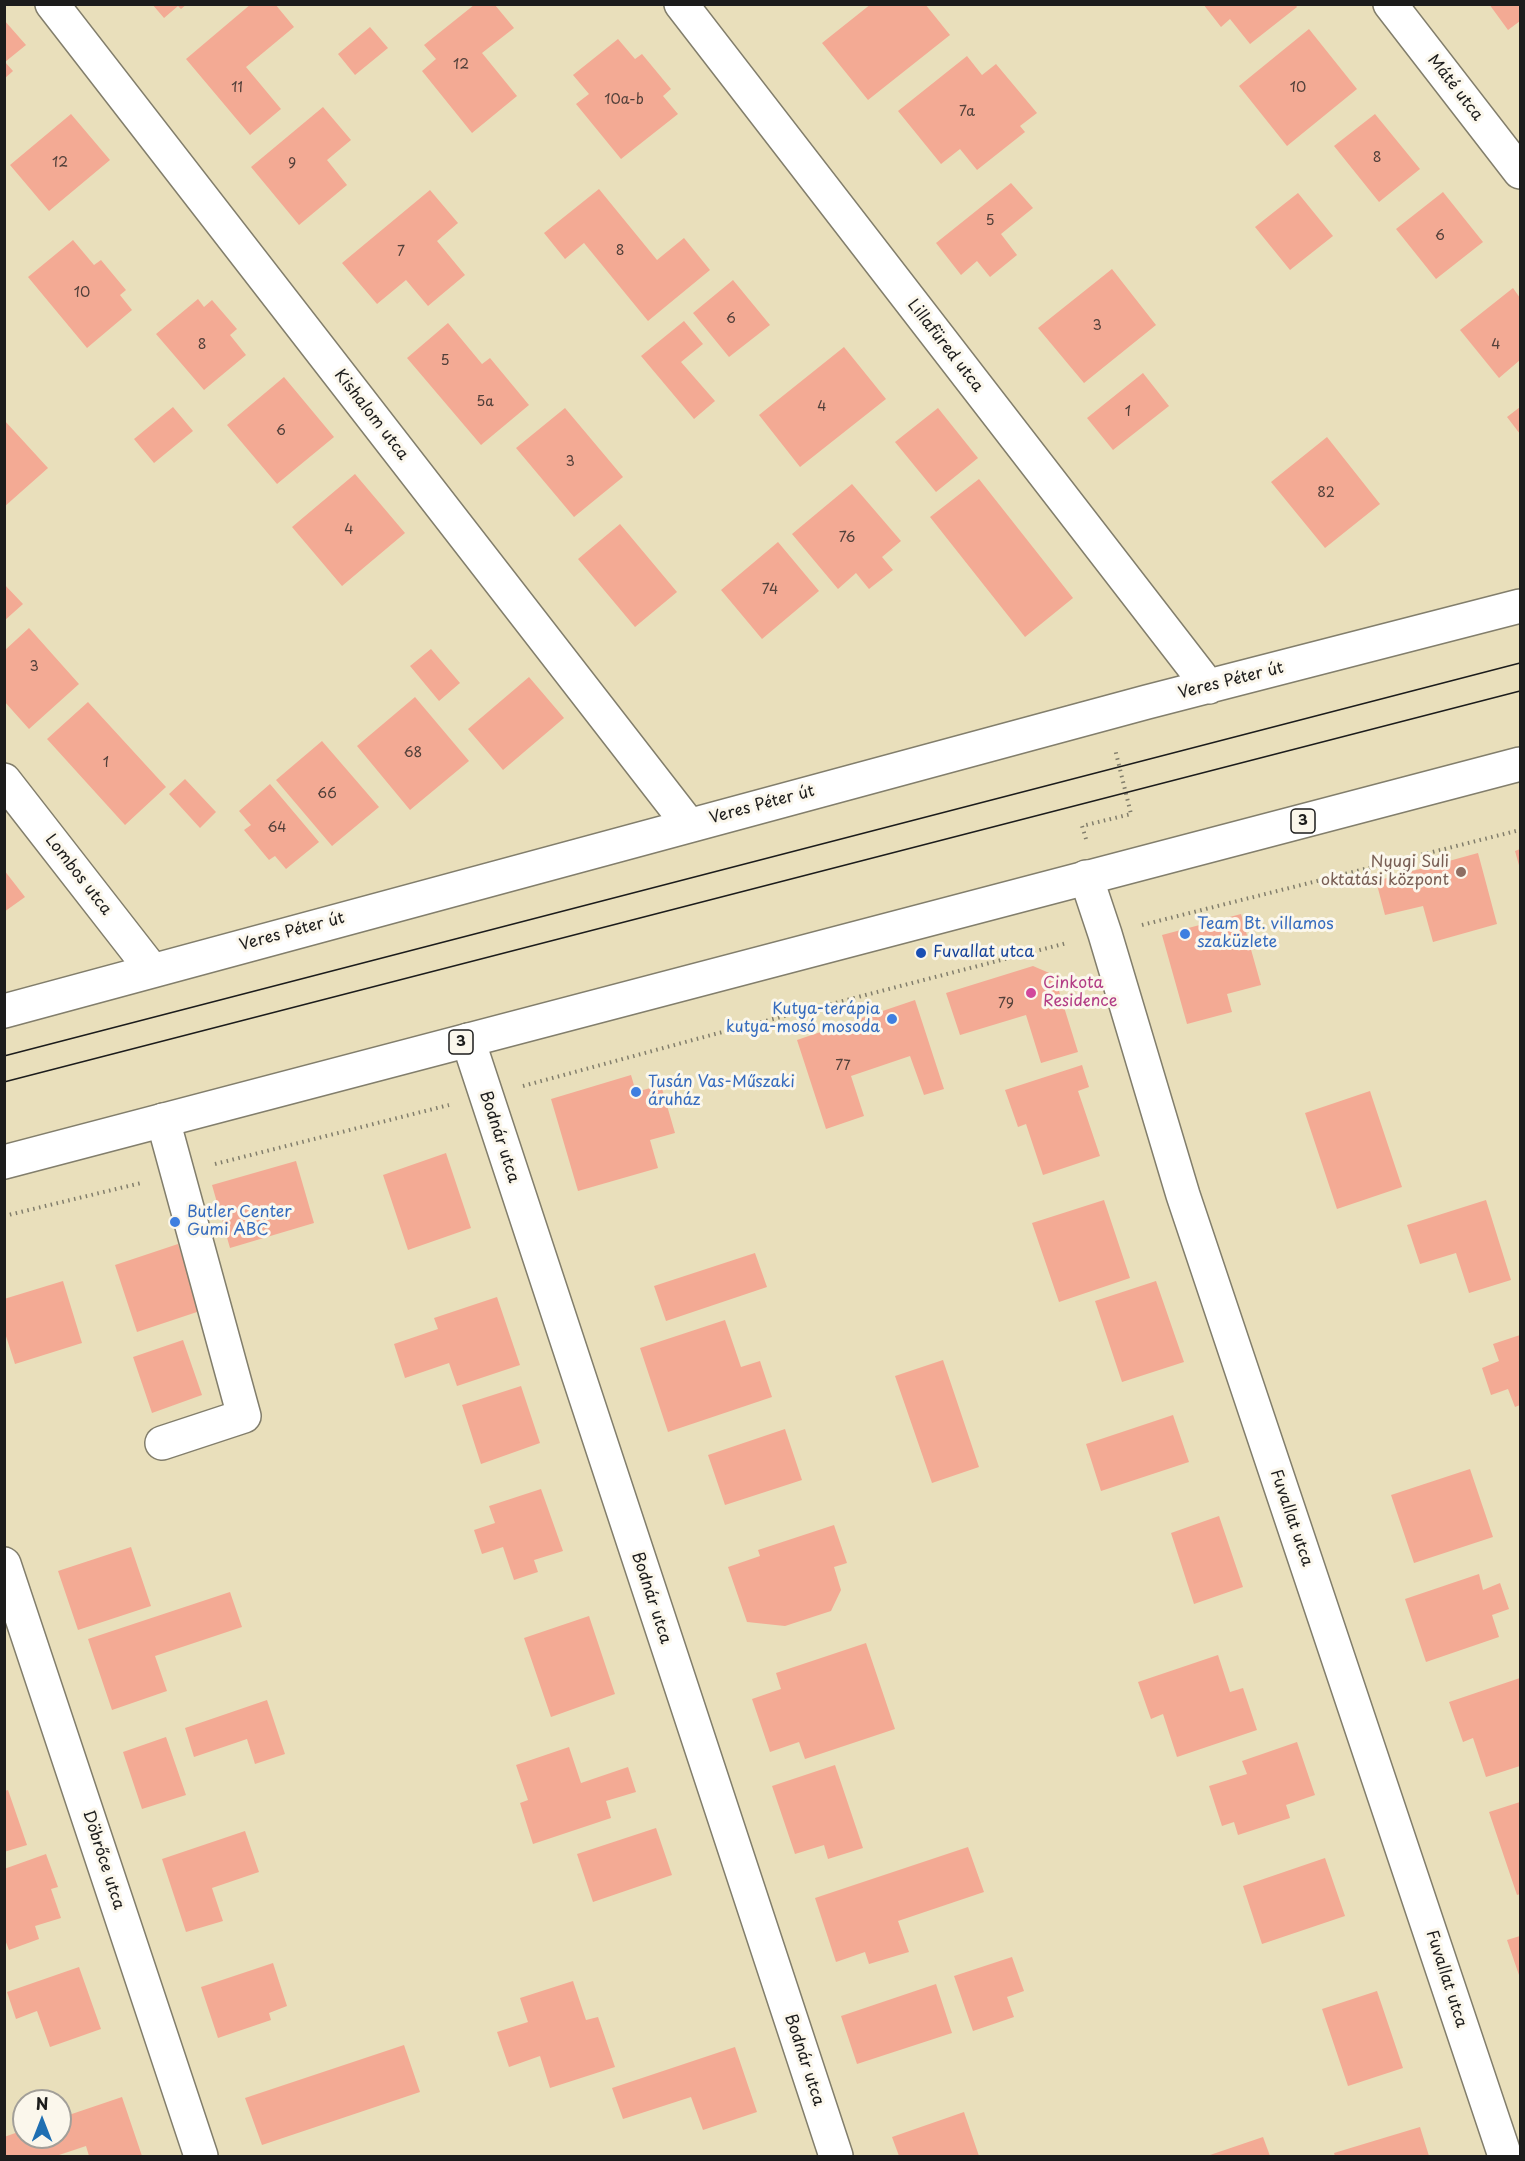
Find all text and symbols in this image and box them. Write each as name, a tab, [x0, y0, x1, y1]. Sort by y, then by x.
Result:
street label: Máté utca	[1423, 51, 1487, 125]
house number: 12	[453, 57, 469, 73]
house number: 11	[231, 80, 243, 96]
house number: 10	[1290, 80, 1306, 96]
house number: 10a-b	[604, 92, 644, 108]
house number: 7a	[959, 104, 975, 120]
house number: 8	[1373, 150, 1381, 166]
house number: 12	[52, 155, 68, 171]
house number: 9	[288, 156, 296, 172]
house number: 5	[985, 213, 995, 229]
house number: 6	[1435, 228, 1445, 244]
house number: 8	[616, 243, 624, 259]
house number: 7	[397, 244, 405, 260]
house number: 10	[74, 285, 90, 301]
street label: Lillafüred utca	[903, 296, 987, 396]
house number: 6	[726, 311, 736, 327]
house number: 3	[1092, 318, 1102, 334]
house number: 8	[198, 337, 206, 353]
house number: 4	[1491, 337, 1501, 353]
house number: 5	[440, 353, 450, 369]
street label: Kishalom utca	[330, 366, 412, 464]
house number: 5a	[476, 394, 494, 410]
house number: 4	[817, 399, 827, 415]
house number: 1	[1125, 404, 1131, 420]
house number: 6	[276, 423, 286, 439]
house number: 3	[565, 454, 575, 470]
house number: 82	[1317, 485, 1335, 501]
house number: 4	[344, 522, 354, 538]
house number: 76	[839, 530, 855, 546]
house number: 74	[762, 582, 778, 598]
house number: 3	[29, 659, 39, 675]
street label: Veres Péter út	[1176, 659, 1286, 703]
house number: 68	[404, 745, 422, 761]
house number: 1	[103, 755, 109, 771]
street label: Veres Péter út	[707, 782, 817, 828]
house number: 66	[317, 786, 337, 802]
road number: 3	[1291, 809, 1315, 833]
house number: 64	[267, 820, 287, 836]
street label: Lombos utca	[41, 831, 115, 919]
place label: Nyugi Suli oktatási központ	[1321, 853, 1449, 891]
marker: Nyugi Suli oktatási központ	[1454, 865, 1468, 879]
street label: Veres Péter út	[237, 909, 347, 955]
place label: Team Bt. villamos szaküzlete	[1197, 915, 1334, 953]
marker: Team Bt. villamos szaküzlete	[1178, 927, 1192, 941]
place label: Fuvallat utca	[933, 943, 1034, 963]
marker: Fuvallat utca	[914, 946, 928, 960]
place label: Cinkota Residence	[1043, 974, 1117, 1012]
marker: Cinkota Residence	[1024, 986, 1038, 1000]
house number: 79	[998, 996, 1014, 1012]
place label: Kutya-terápia kutya-mosó mosoda	[726, 1000, 880, 1038]
marker: Kutya-terápia kutya-mosó mosoda	[885, 1012, 899, 1026]
road number: 3	[449, 1030, 473, 1054]
house number: 77	[835, 1058, 851, 1074]
place label: Tusán Vas-Műszaki áruház	[648, 1073, 795, 1111]
marker: Tusán Vas-Műszaki áruház	[629, 1085, 643, 1099]
street label: Bodnár utca	[475, 1089, 523, 1185]
place label: Butler Center Gumi ABC	[187, 1203, 292, 1241]
marker: Butler Center Gumi ABC	[168, 1215, 182, 1229]
street label: Fuvallat utca	[1265, 1467, 1317, 1569]
street label: Bodnár utca	[627, 1550, 675, 1646]
street label: Döbrőce utca	[78, 1808, 128, 1912]
street label: Fuvallat utca	[1421, 1928, 1471, 2030]
street label: Bodnár utca	[780, 2012, 828, 2108]
north arrow	[12, 2089, 72, 2149]
text: N	[36, 2091, 48, 2115]

